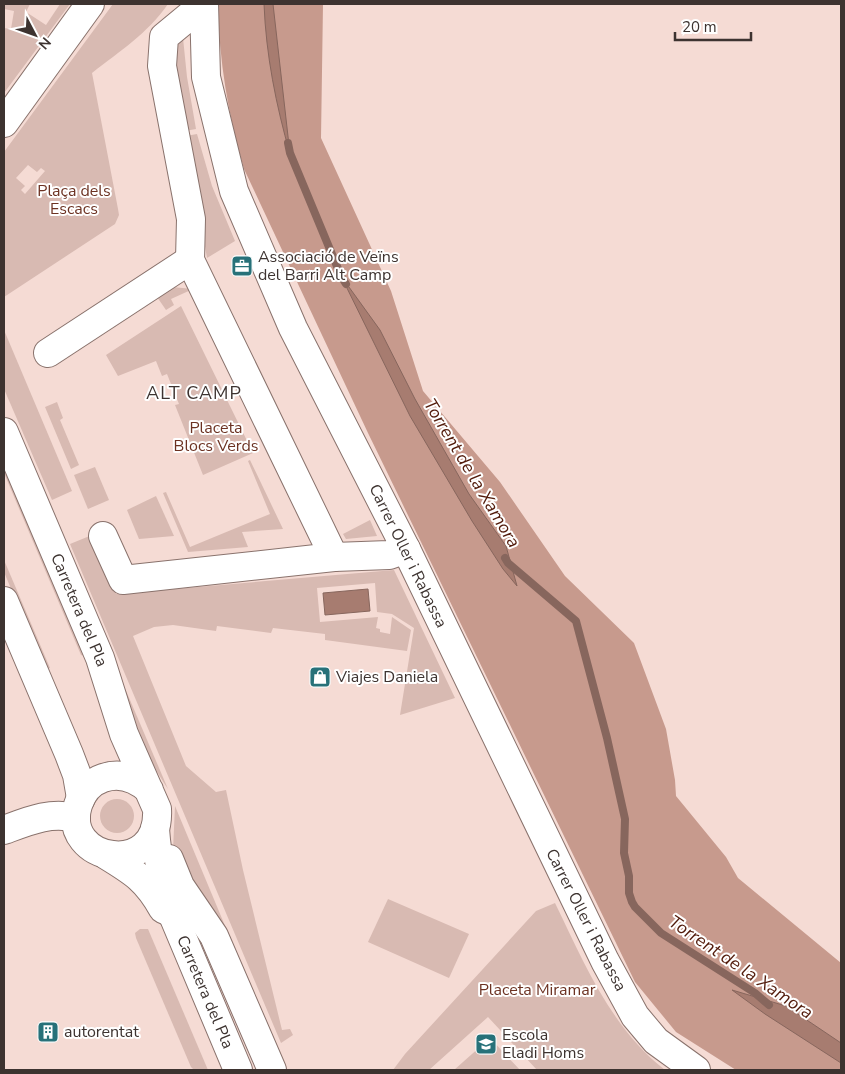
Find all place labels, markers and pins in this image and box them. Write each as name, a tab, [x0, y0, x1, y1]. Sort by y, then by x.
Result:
place label: Associació de Veïns del Barri Alt Camp	[258, 246, 399, 286]
office icon: Associació de Veïns del Barri Alt Camp	[230, 254, 254, 278]
shop icon: Viajes Daniela	[308, 665, 332, 689]
place label: Viajes Daniela	[335, 666, 438, 688]
building icon: autorentat	[36, 1020, 60, 1044]
place label: autorentat	[64, 1021, 139, 1043]
place label: Escola Eladi Homs	[502, 1024, 584, 1064]
school or university icon: Escola Eladi Homs	[474, 1032, 498, 1056]

